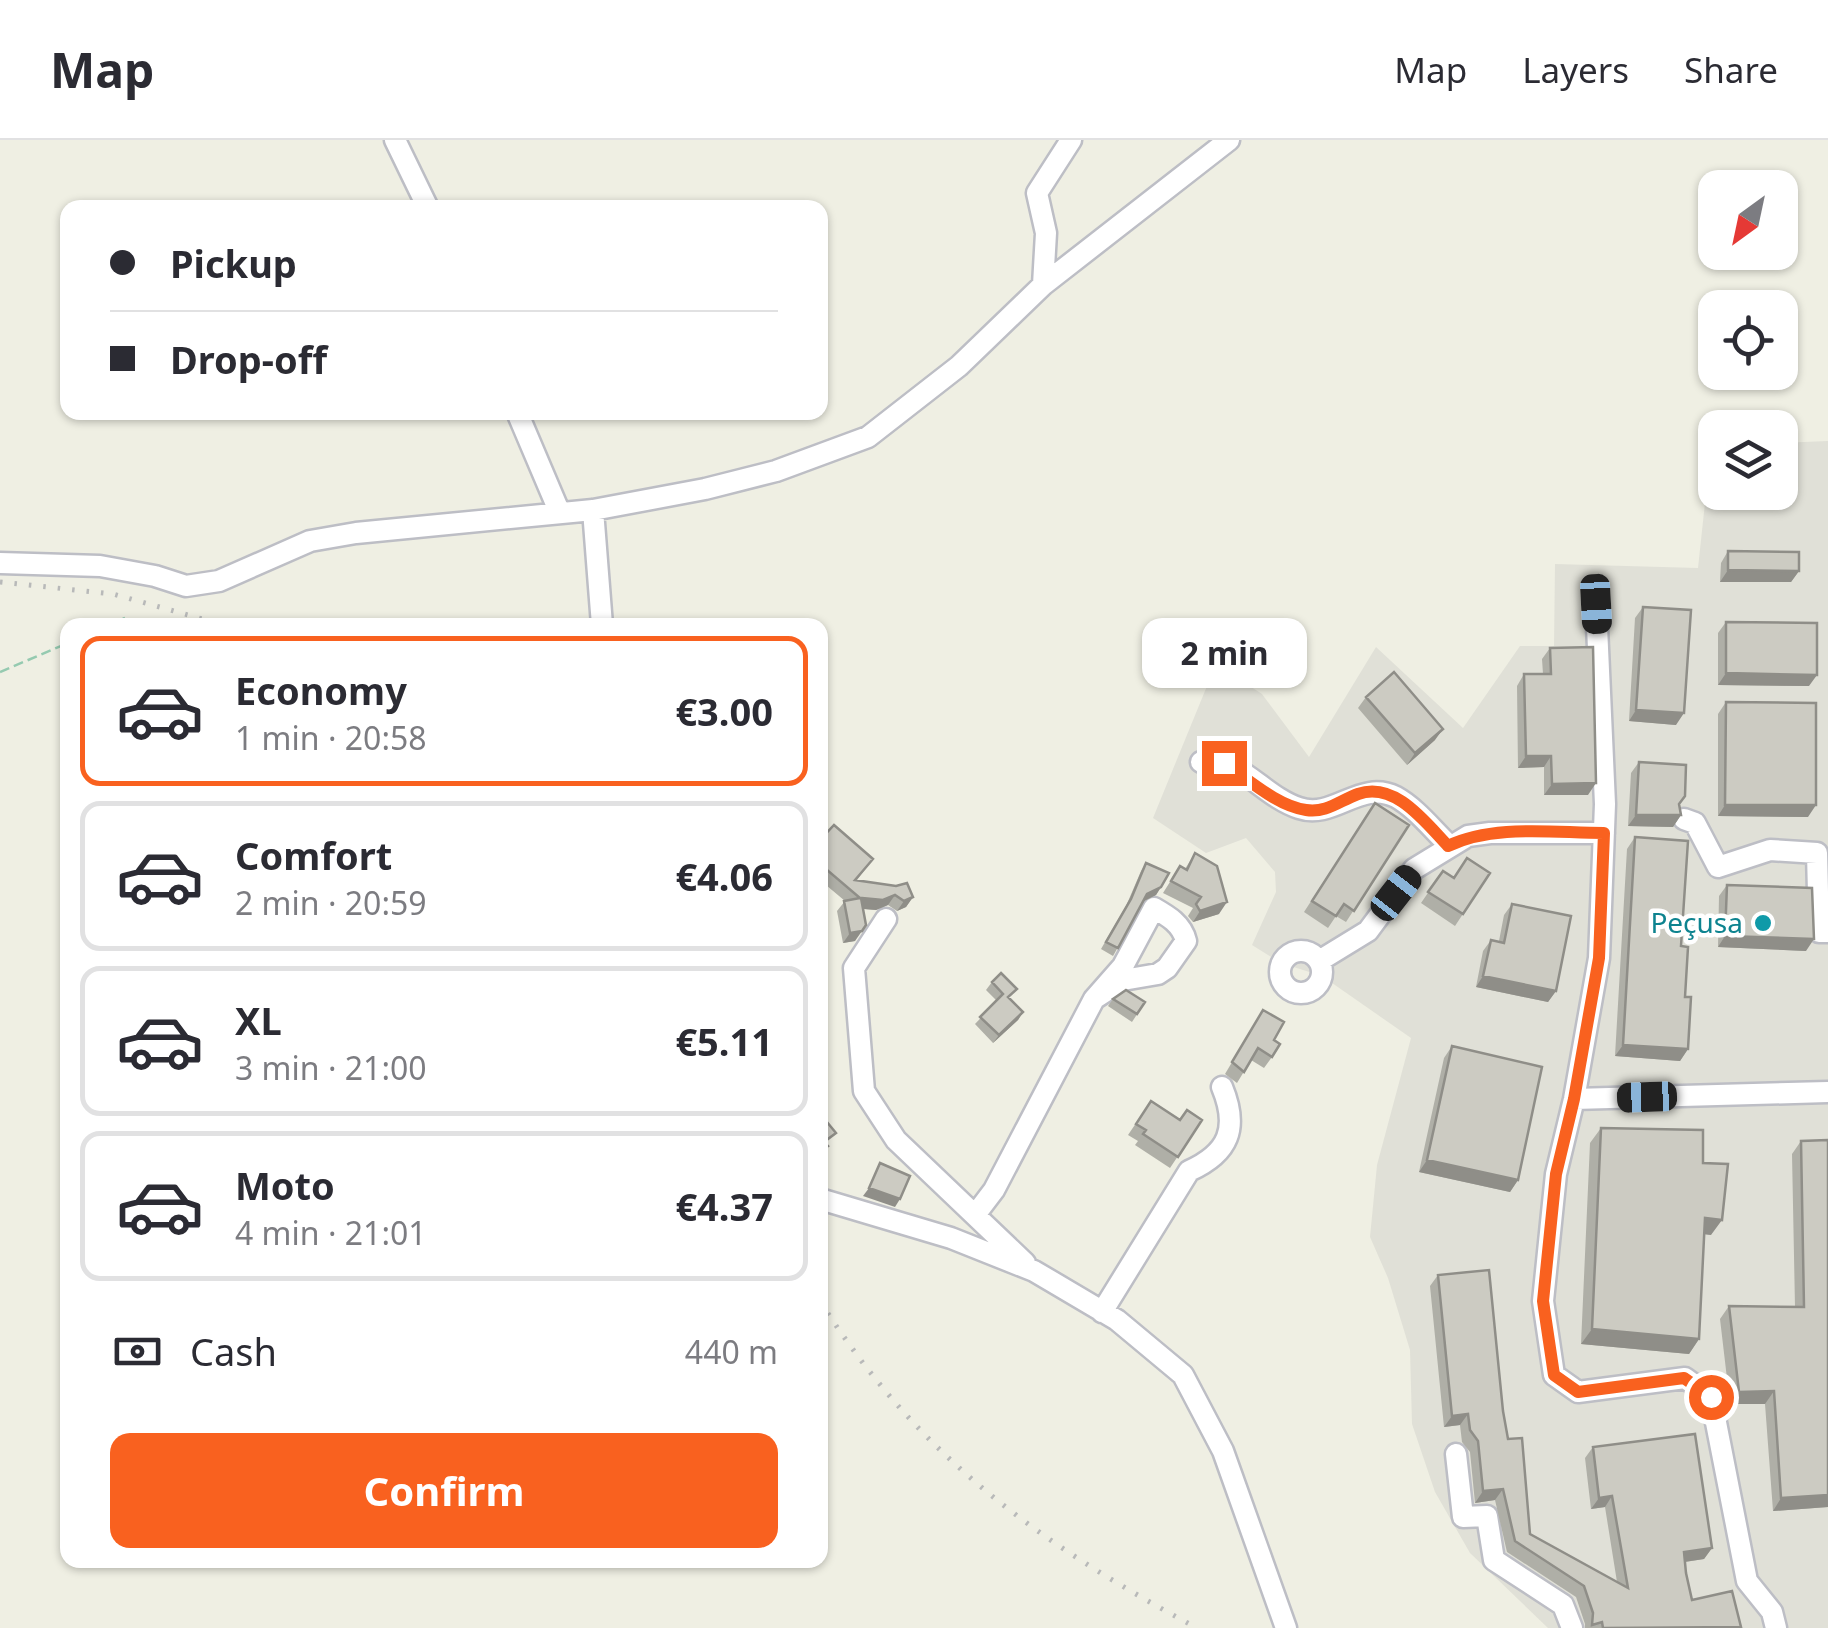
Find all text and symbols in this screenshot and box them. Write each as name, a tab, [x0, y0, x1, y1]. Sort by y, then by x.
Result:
text: Map	[50, 37, 154, 102]
text: Map	[1394, 46, 1467, 93]
text: Layers	[1522, 46, 1629, 93]
text: Share	[1684, 46, 1778, 93]
north arrow	[1698, 170, 1798, 270]
map controls	[1698, 170, 1798, 510]
text: Pickup	[170, 237, 297, 289]
button: locate	[1698, 290, 1798, 390]
text: Drop-off	[170, 333, 327, 385]
button: layers	[1698, 410, 1798, 510]
car	[1579, 573, 1613, 635]
callout: 2 min	[1142, 618, 1306, 688]
text: 2 min	[1180, 631, 1269, 674]
text: Economy	[235, 664, 407, 716]
icon: car	[115, 666, 205, 756]
text: €3.00	[675, 685, 773, 737]
text: 1 min · 20:58	[235, 716, 427, 759]
route end	[1202, 741, 1247, 786]
text: Comfort	[235, 829, 392, 881]
icon: car	[115, 831, 205, 921]
text: €4.06	[675, 850, 773, 902]
car	[1366, 860, 1426, 926]
text: 2 min · 20:59	[235, 881, 427, 924]
place label: Peçusa	[1650, 903, 1743, 941]
marker: Peçusa	[1752, 912, 1774, 934]
text: XL	[235, 994, 282, 1046]
icon: car	[115, 996, 205, 1086]
text: €5.11	[675, 1015, 773, 1067]
text: 3 min · 21:00	[235, 1046, 427, 1089]
car	[1616, 1081, 1678, 1113]
text: Moto	[235, 1159, 335, 1211]
icon: car	[115, 1161, 205, 1251]
text: €4.37	[675, 1180, 773, 1232]
text: 4 min · 21:01	[235, 1211, 427, 1254]
icon: cash	[110, 1324, 165, 1379]
text: Cash	[190, 1325, 277, 1377]
text: 440 m	[685, 1330, 778, 1373]
route start	[1689, 1375, 1734, 1420]
button: Confirm	[110, 1433, 778, 1548]

